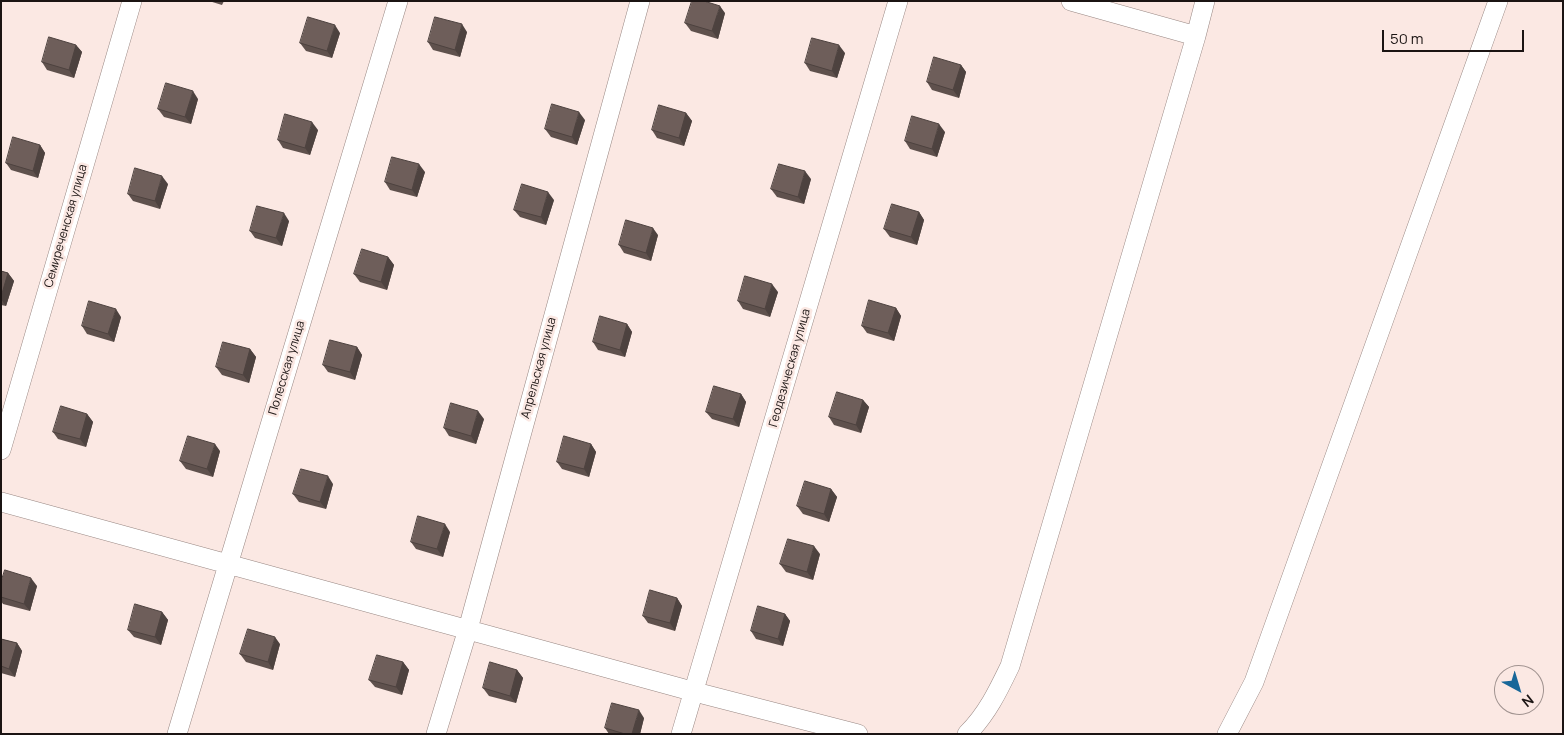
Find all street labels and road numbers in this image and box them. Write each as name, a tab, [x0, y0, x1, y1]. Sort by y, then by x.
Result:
street label: Семиреченская улица	[42, 163, 90, 289]
street label: Геодезическая улица	[766, 307, 814, 429]
street label: Апрельская улица	[519, 316, 559, 420]
street label: Полесская улица	[266, 319, 308, 417]

